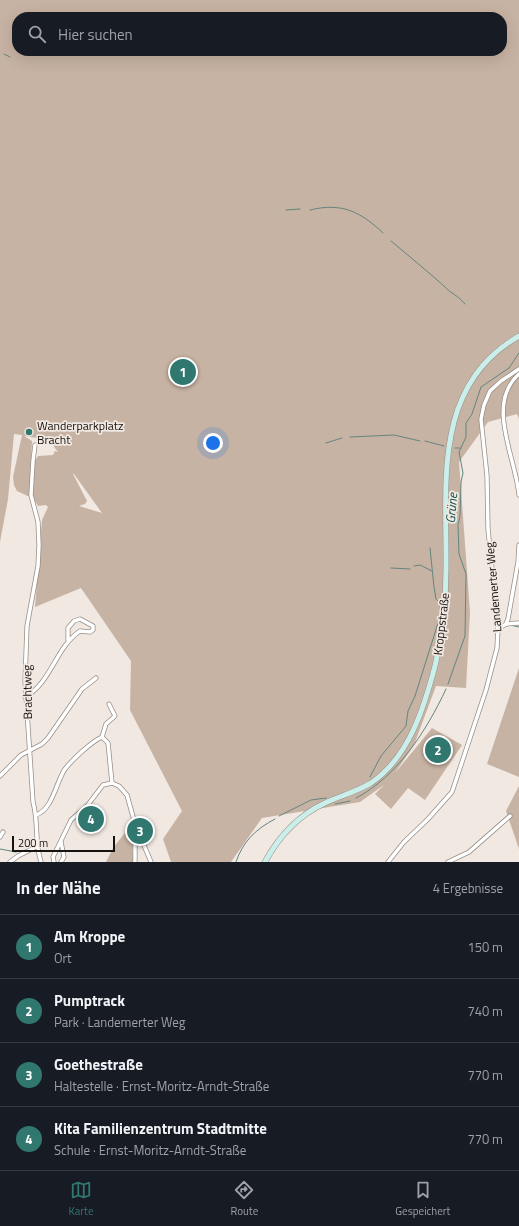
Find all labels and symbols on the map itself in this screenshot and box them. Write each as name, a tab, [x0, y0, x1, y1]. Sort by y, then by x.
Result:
pin: 1	[170, 357, 196, 387]
place label: Wanderparkplatz Bracht	[37, 416, 124, 449]
marker: Wanderparkplatz Bracht	[24, 427, 34, 437]
your location	[203, 433, 223, 453]
water label: Grüne	[440, 491, 462, 524]
street label: Landemerter Weg	[480, 541, 506, 633]
street label: Kroppstraße	[428, 592, 454, 656]
street label: Brachtweg	[17, 664, 37, 720]
pin: 2	[425, 735, 451, 765]
pin: 4	[78, 804, 104, 834]
pin: 3	[127, 816, 153, 846]
scale bar	[12, 834, 115, 853]

